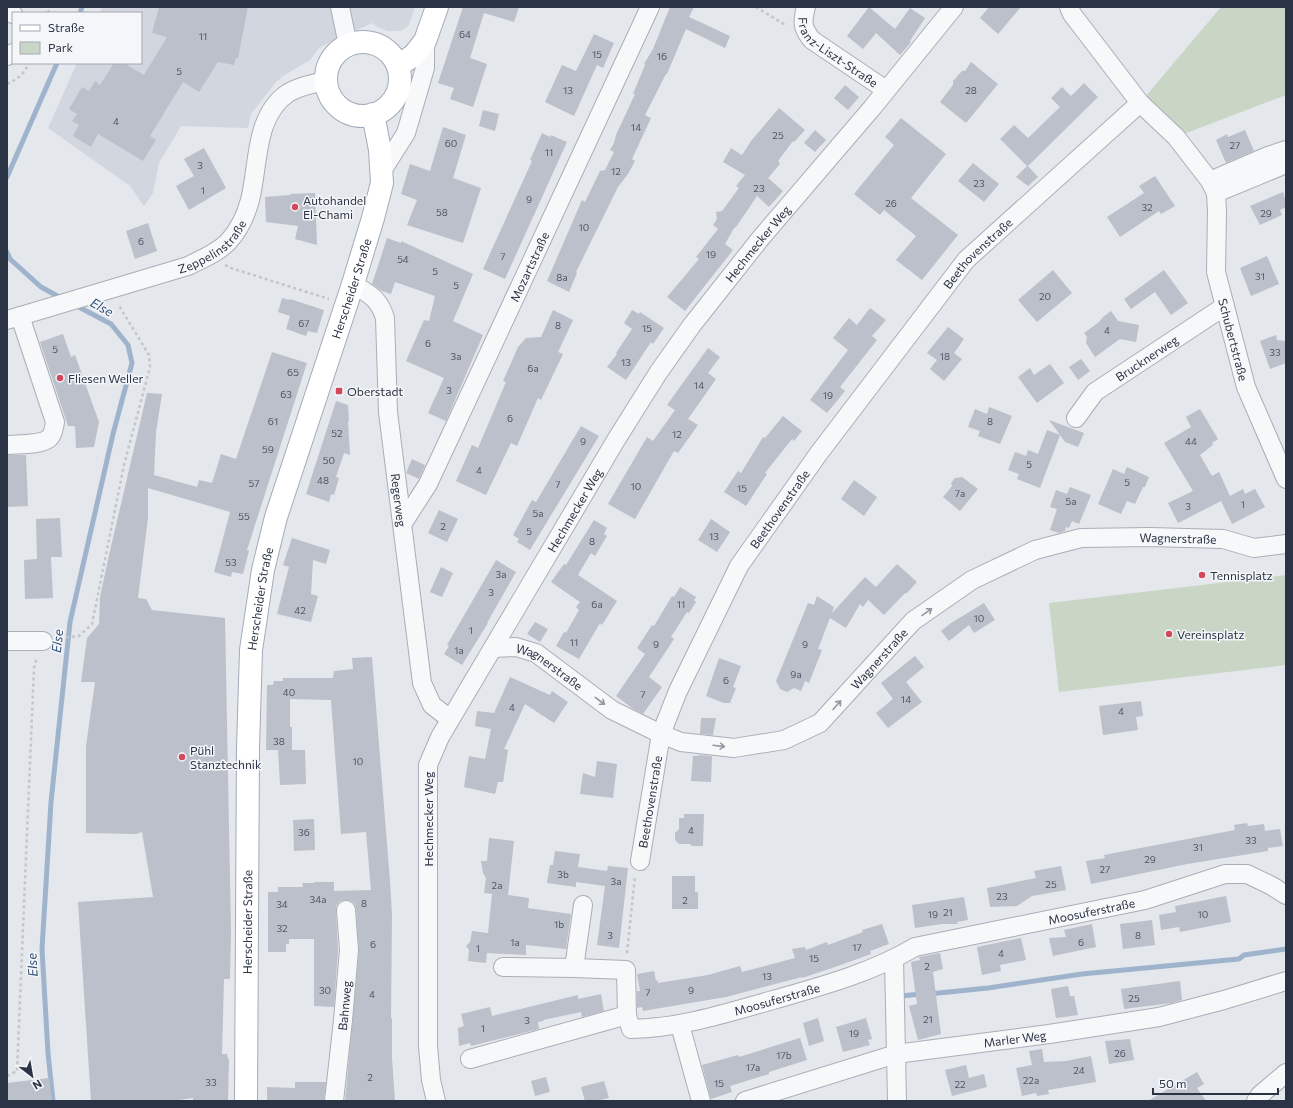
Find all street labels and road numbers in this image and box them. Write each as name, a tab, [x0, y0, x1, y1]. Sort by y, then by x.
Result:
street label: Franz-Liszt-Straße	[796, 17, 881, 90]
street label: Hechmecker Weg	[722, 202, 793, 284]
street label: Beethovenstraße	[940, 215, 1015, 291]
street label: Zeppelinstraße	[176, 217, 249, 276]
street label: Mozartstraße	[507, 230, 551, 304]
street label: Herscheider Straße	[328, 237, 373, 340]
street label: Schubertstraße	[1216, 297, 1251, 382]
street label: Brucknerweg	[1113, 332, 1181, 384]
street label: Hechmecker Weg	[544, 465, 605, 554]
street label: Beethovenstraße	[747, 467, 812, 551]
street label: Regerweg	[389, 472, 409, 528]
street label: Wagnerstraße	[1139, 530, 1217, 546]
street label: Herscheider Straße	[244, 546, 275, 651]
street label: Wagnerstraße	[848, 625, 910, 692]
street label: Wagnerstraße	[514, 640, 586, 693]
street label: Beethovenstraße	[635, 755, 664, 849]
street label: Hechmecker Weg	[421, 771, 435, 866]
street label: Herscheider Straße	[240, 870, 254, 974]
street label: Moosuferstraße	[1047, 895, 1136, 927]
street label: Bahnweg	[335, 980, 353, 1031]
street label: Moosuferstraße	[733, 980, 821, 1018]
street label: Marler Weg	[983, 1027, 1048, 1050]

